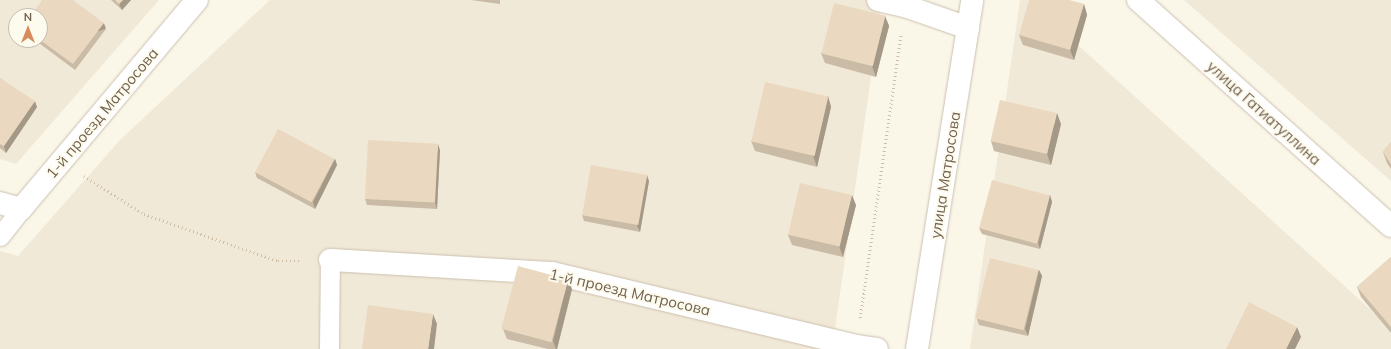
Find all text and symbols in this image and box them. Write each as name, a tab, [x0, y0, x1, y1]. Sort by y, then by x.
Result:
north arrow	[8, 8, 48, 48]
text: N	[24, 10, 32, 24]
street label: 1-й проезд Матросова	[42, 44, 162, 182]
street label: улица Гатиатуллина	[1203, 57, 1325, 169]
street label: улица Матросова	[926, 110, 964, 240]
street label: 1-й проезд Матросова	[548, 265, 712, 319]

